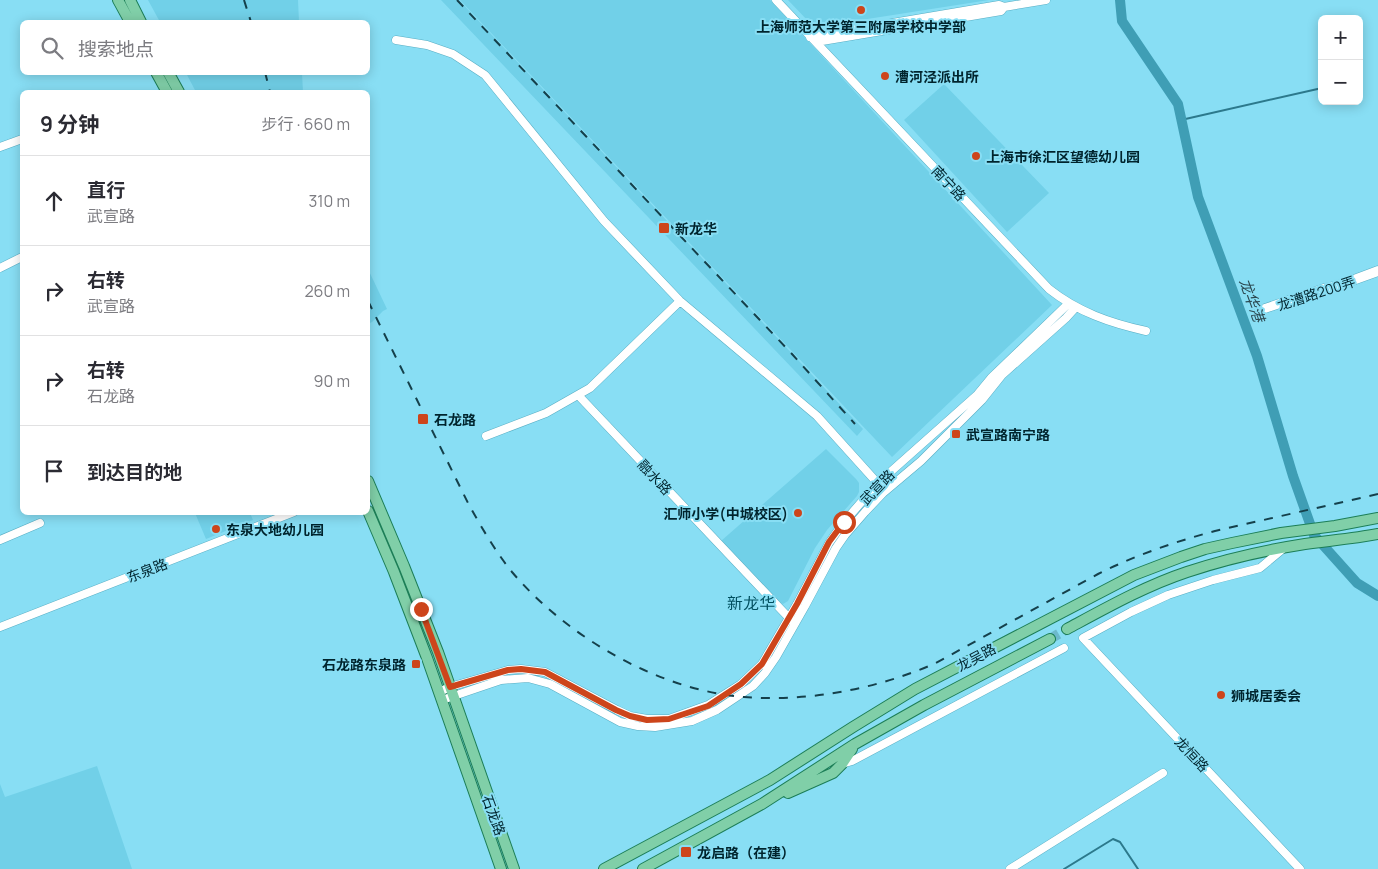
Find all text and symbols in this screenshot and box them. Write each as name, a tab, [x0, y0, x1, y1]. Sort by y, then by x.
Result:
marker: 上海师范大学第三附属学校中学部	[855, 4, 867, 16]
map controls	[1318, 15, 1363, 105]
button: +	[1318, 15, 1363, 60]
place label: 上海师范大学第三附属学校中学部	[756, 17, 966, 36]
search box	[20, 20, 370, 75]
icon: search	[38, 34, 66, 62]
text: 搜索地点	[78, 36, 154, 62]
button: −	[1318, 60, 1363, 105]
place label: 漕河泾派出所	[895, 67, 979, 86]
marker: 漕河泾派出所	[879, 70, 891, 82]
text: 9 分钟	[40, 110, 99, 138]
text: 步行 · 660 m	[262, 113, 350, 135]
place label: 上海市徐汇区望德幼儿园	[986, 147, 1140, 166]
marker: 上海市徐汇区望德幼儿园	[970, 150, 982, 162]
street label: 南宁路	[928, 161, 970, 205]
text: 直行	[87, 177, 125, 203]
icon: ahead	[40, 187, 68, 215]
text: 310 m	[308, 190, 350, 212]
text: 武宣路	[87, 205, 135, 227]
place label: 新龙华	[675, 219, 717, 238]
marker: 新龙华	[657, 221, 671, 235]
text: 右转	[87, 267, 125, 293]
street label: 龙漕路200弄	[1275, 271, 1357, 315]
water label: 龙华港	[1234, 275, 1270, 327]
icon: right	[40, 277, 68, 305]
text: 260 m	[304, 280, 350, 302]
text: 武宣路	[87, 295, 135, 317]
text: 右转	[87, 357, 125, 383]
icon: right	[40, 367, 68, 395]
text: 90 m	[314, 370, 350, 392]
text: 石龙路	[87, 385, 135, 407]
place label: 石龙路	[434, 410, 476, 429]
marker: 石龙路	[416, 412, 430, 426]
place label: 武宣路南宁路	[966, 425, 1050, 444]
marker: 武宣路南宁路	[950, 428, 962, 440]
street label: 融水路	[634, 455, 676, 499]
icon: arrive	[40, 457, 68, 485]
text: 到达目的地	[87, 459, 182, 485]
street label: 武宣路	[856, 465, 898, 509]
place label: 汇师小学(中城校区)	[663, 504, 788, 523]
marker: 汇师小学(中城校区)	[792, 507, 804, 519]
route start	[833, 511, 856, 534]
place label: 东泉大地幼儿园	[226, 520, 324, 539]
marker: 东泉大地幼儿园	[210, 523, 222, 535]
street label: 东泉路	[124, 554, 170, 586]
district label: 新龙华	[727, 592, 775, 614]
route end	[410, 598, 433, 621]
street label: 龙吴路	[953, 639, 999, 675]
place label: 石龙路东泉路	[322, 655, 406, 674]
marker: 石龙路东泉路	[410, 658, 422, 670]
place label: 狮城居委会	[1231, 686, 1301, 705]
marker: 狮城居委会	[1215, 689, 1227, 701]
street label: 龙恒路	[1171, 732, 1213, 776]
street label: 石龙路	[478, 792, 510, 838]
place label: 龙启路（在建）	[697, 843, 795, 862]
marker: 龙启路（在建）	[679, 845, 693, 859]

